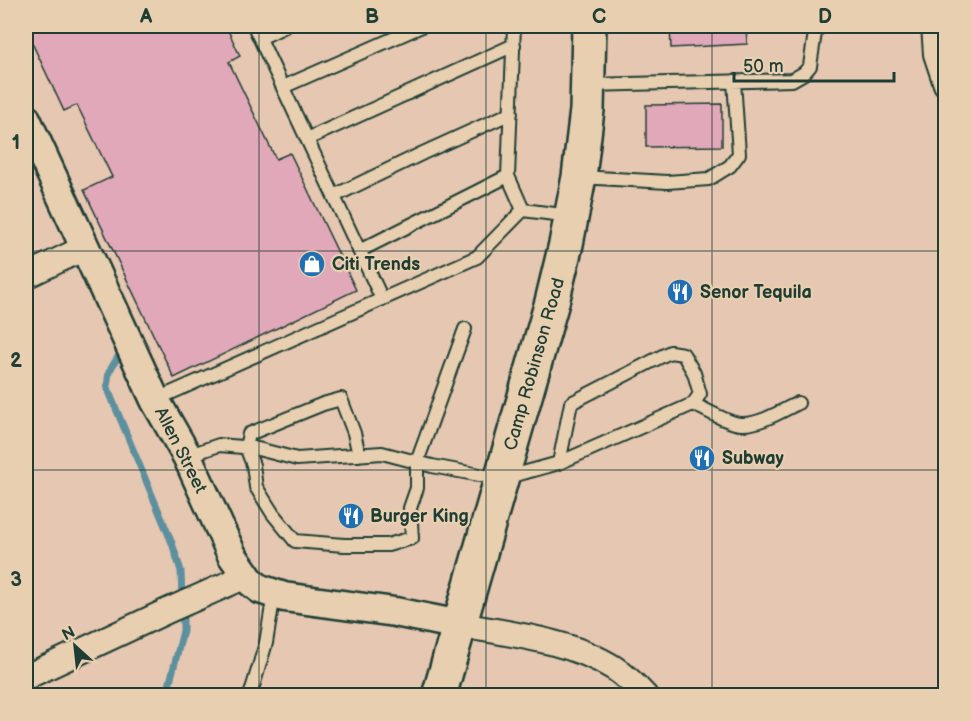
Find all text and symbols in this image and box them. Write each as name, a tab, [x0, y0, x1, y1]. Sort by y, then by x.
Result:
text: A	[139, 5, 153, 29]
text: B	[365, 5, 379, 29]
text: C	[592, 5, 606, 29]
text: D	[818, 5, 832, 29]
scale bar	[734, 45, 894, 83]
text: 50 m	[743, 56, 784, 77]
text: 1	[12, 131, 20, 155]
shop icon: Citi Trends	[297, 249, 327, 279]
place label: Citi Trends	[332, 254, 420, 275]
street label: Camp Robinson Road	[500, 276, 569, 453]
restaurant icon: Senor Tequila	[665, 277, 695, 307]
place label: Senor Tequila	[700, 282, 812, 303]
text: 2	[10, 349, 22, 373]
street label: Allen Street	[150, 404, 211, 497]
restaurant icon: Subway	[687, 443, 717, 473]
place label: Subway	[722, 448, 785, 469]
restaurant icon: Burger King	[336, 501, 366, 531]
place label: Burger King	[370, 506, 469, 527]
text: 3	[10, 568, 22, 592]
north arrow	[45, 616, 105, 676]
text: N	[59, 623, 79, 645]

